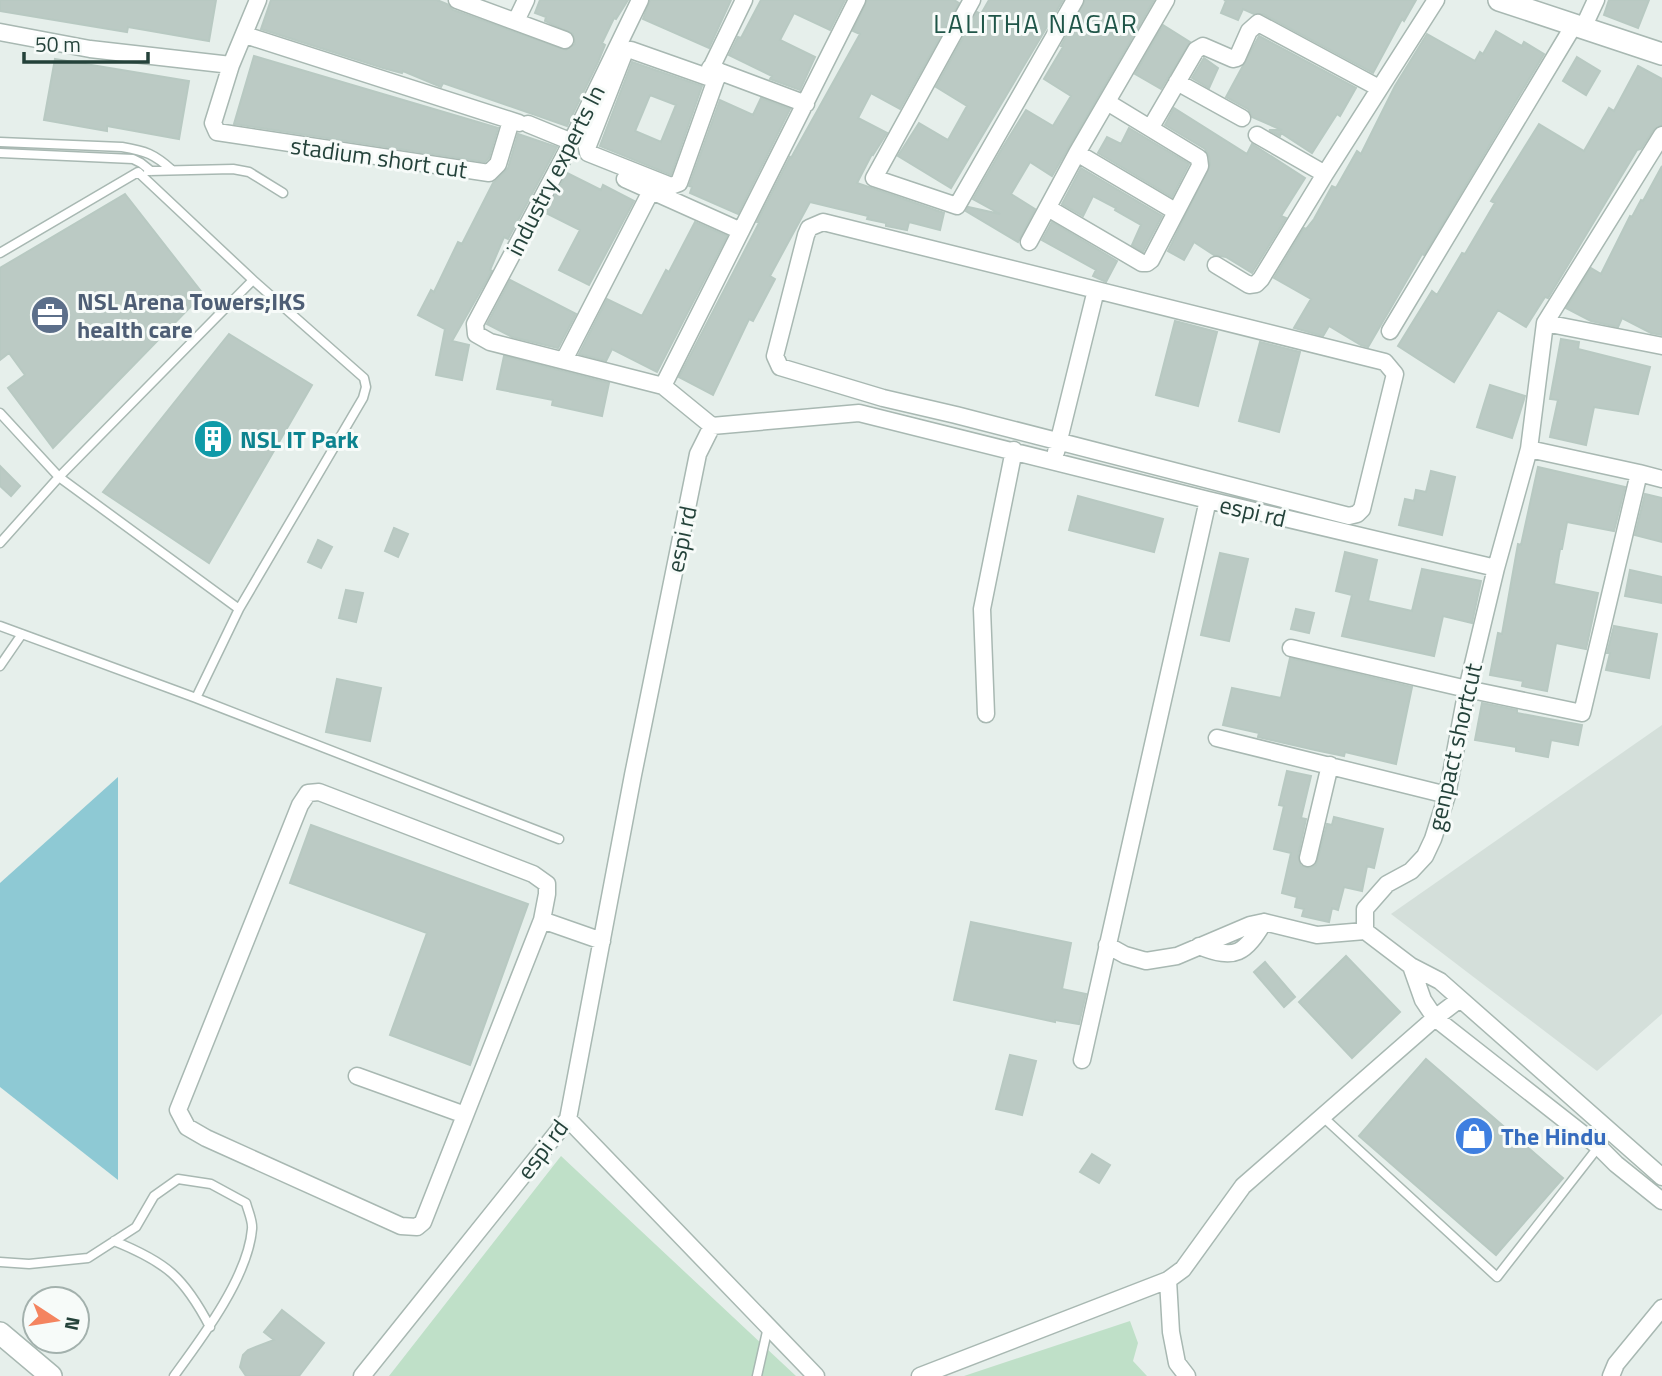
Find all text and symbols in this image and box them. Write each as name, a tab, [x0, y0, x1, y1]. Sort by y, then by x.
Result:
district label: LALITHA NAGAR	[933, 4, 1139, 43]
scale bar	[24, 21, 149, 65]
text: 50 m	[35, 28, 81, 60]
street label: industry experts ln	[496, 78, 614, 262]
street label: stadium short cut	[288, 127, 470, 187]
place label: NSL Arena Towers;IKS health care	[77, 283, 305, 347]
office icon: NSL Arena Towers;IKS health care	[29, 294, 71, 336]
building icon: NSL IT Park	[192, 418, 234, 460]
place label: NSL IT Park	[240, 421, 359, 457]
street label: espi rd	[1216, 486, 1290, 536]
street label: espi rd	[656, 502, 706, 576]
street label: genpact shortcut	[1417, 659, 1491, 834]
street label: espi rd	[507, 1111, 577, 1187]
shop icon: The Hindu	[1453, 1115, 1495, 1157]
place label: The Hindu	[1501, 1118, 1607, 1154]
north arrow	[21, 1285, 91, 1355]
text: N	[58, 1314, 89, 1333]

